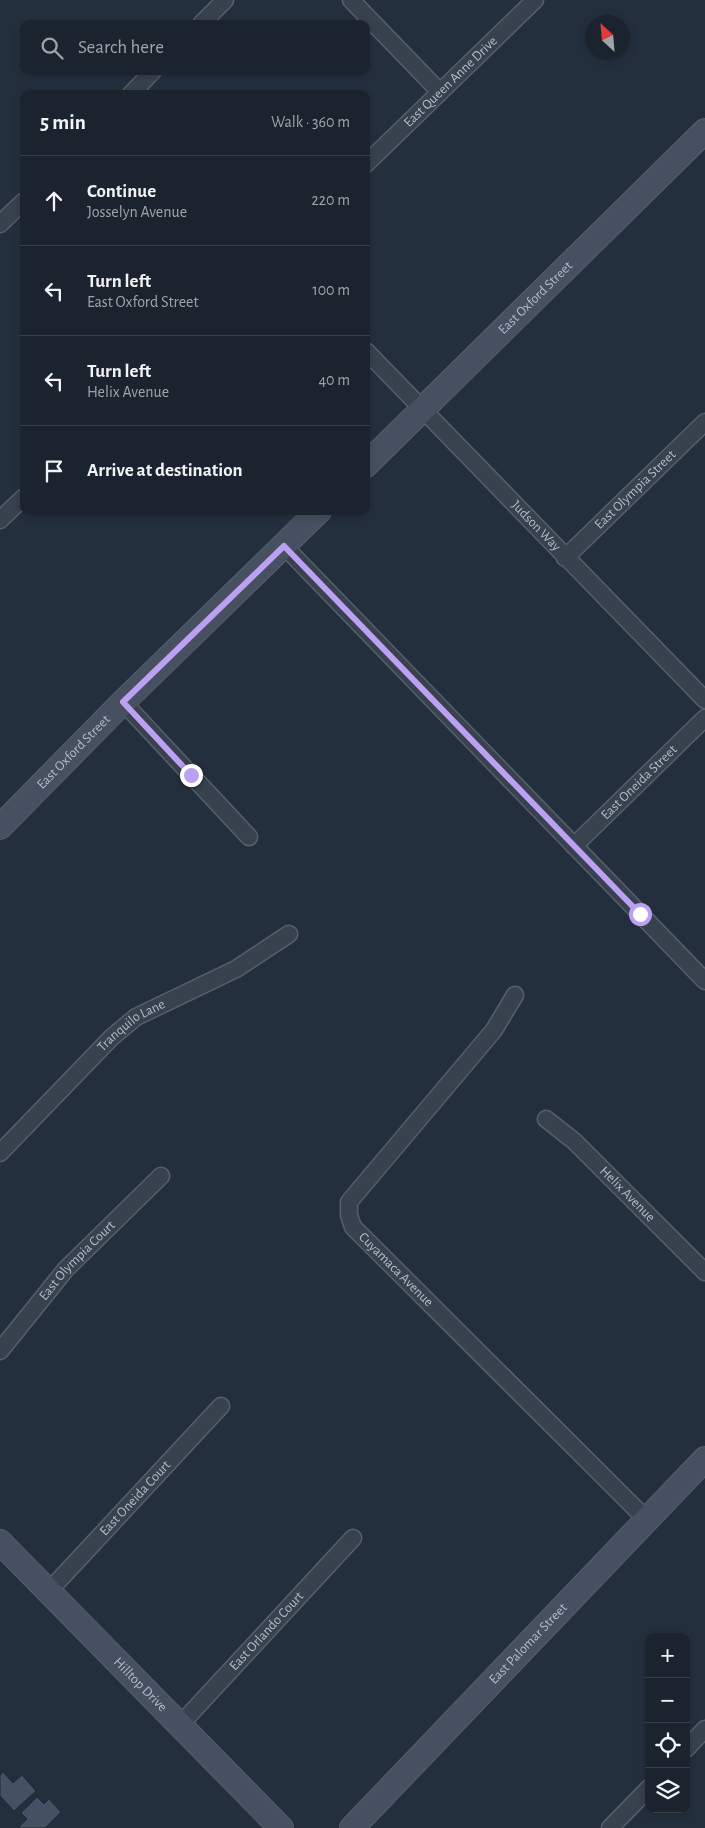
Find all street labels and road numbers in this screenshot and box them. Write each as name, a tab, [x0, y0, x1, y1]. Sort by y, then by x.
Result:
street label: East Queen Anne Drive	[401, 34, 500, 130]
street label: East Oxford Street	[496, 258, 576, 337]
street label: East Olympia Street	[592, 447, 679, 532]
street label: Judson Way	[509, 498, 563, 554]
street label: East Oxford Street	[34, 712, 113, 792]
street label: East Oneida Street	[598, 742, 680, 822]
street label: Tranquilo Lane	[95, 997, 167, 1054]
street label: Helix Avenue	[597, 1164, 658, 1225]
street label: East Olympia Court	[37, 1218, 118, 1303]
street label: Cuyamaca Avenue	[356, 1230, 436, 1310]
street label: East Oneida Court	[97, 1458, 174, 1538]
street label: East Orlando Court	[227, 1589, 307, 1673]
street label: East Palomar Street	[487, 1600, 570, 1687]
street label: Hilltop Drive	[111, 1655, 170, 1714]

